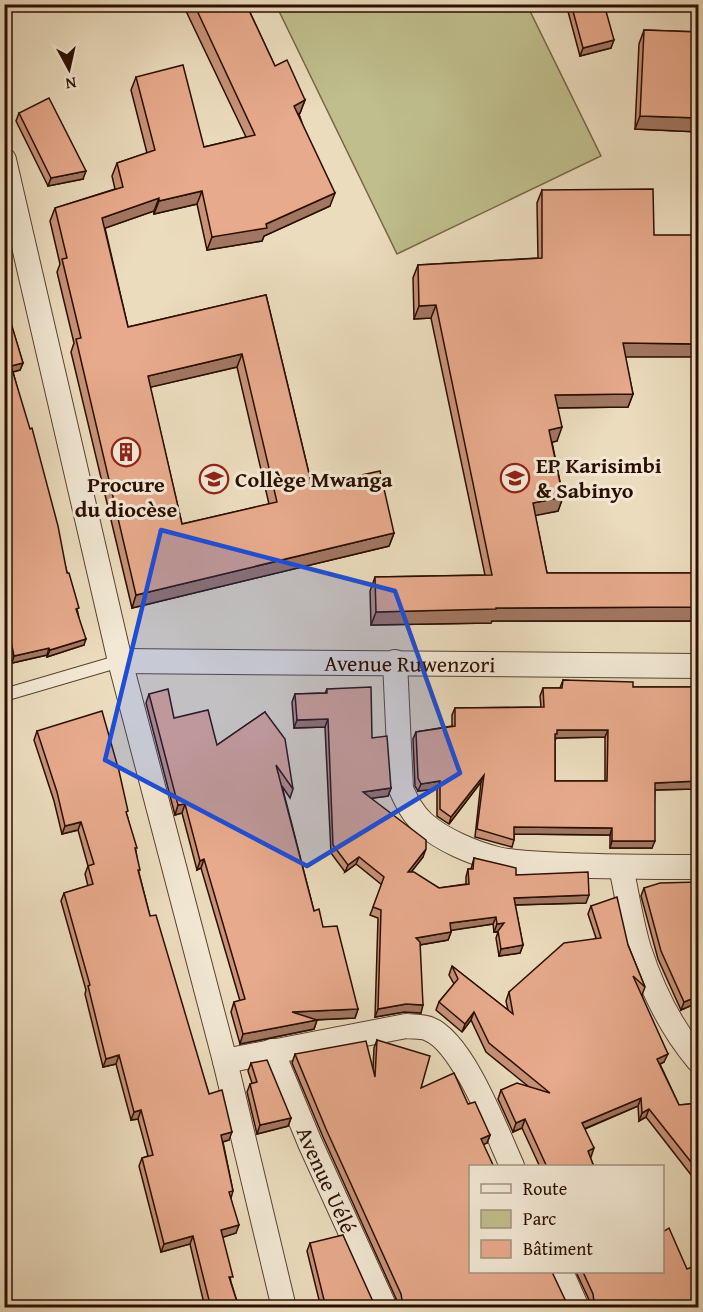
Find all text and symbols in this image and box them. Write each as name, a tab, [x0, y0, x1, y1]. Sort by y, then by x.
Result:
north arrow	[39, 39, 99, 99]
text: N	[64, 71, 78, 97]
building icon: Procure du diocèse	[110, 436, 142, 468]
place label: EP Karisimbi & Sabinyo	[536, 449, 662, 506]
school or university icon: EP Karisimbi & Sabinyo	[499, 462, 531, 494]
school or university icon: Collège Mwanga	[198, 463, 230, 495]
place label: Collège Mwanga	[235, 463, 393, 495]
place label: Procure du diocèse	[75, 468, 177, 525]
street label: Avenue Ruwenzori	[324, 647, 496, 680]
street label: Avenue Uélé	[289, 1122, 365, 1238]
legend	[469, 1165, 664, 1273]
text: Route	[523, 1175, 567, 1202]
text: Parc	[523, 1205, 556, 1232]
text: Bâtiment	[523, 1235, 593, 1262]

